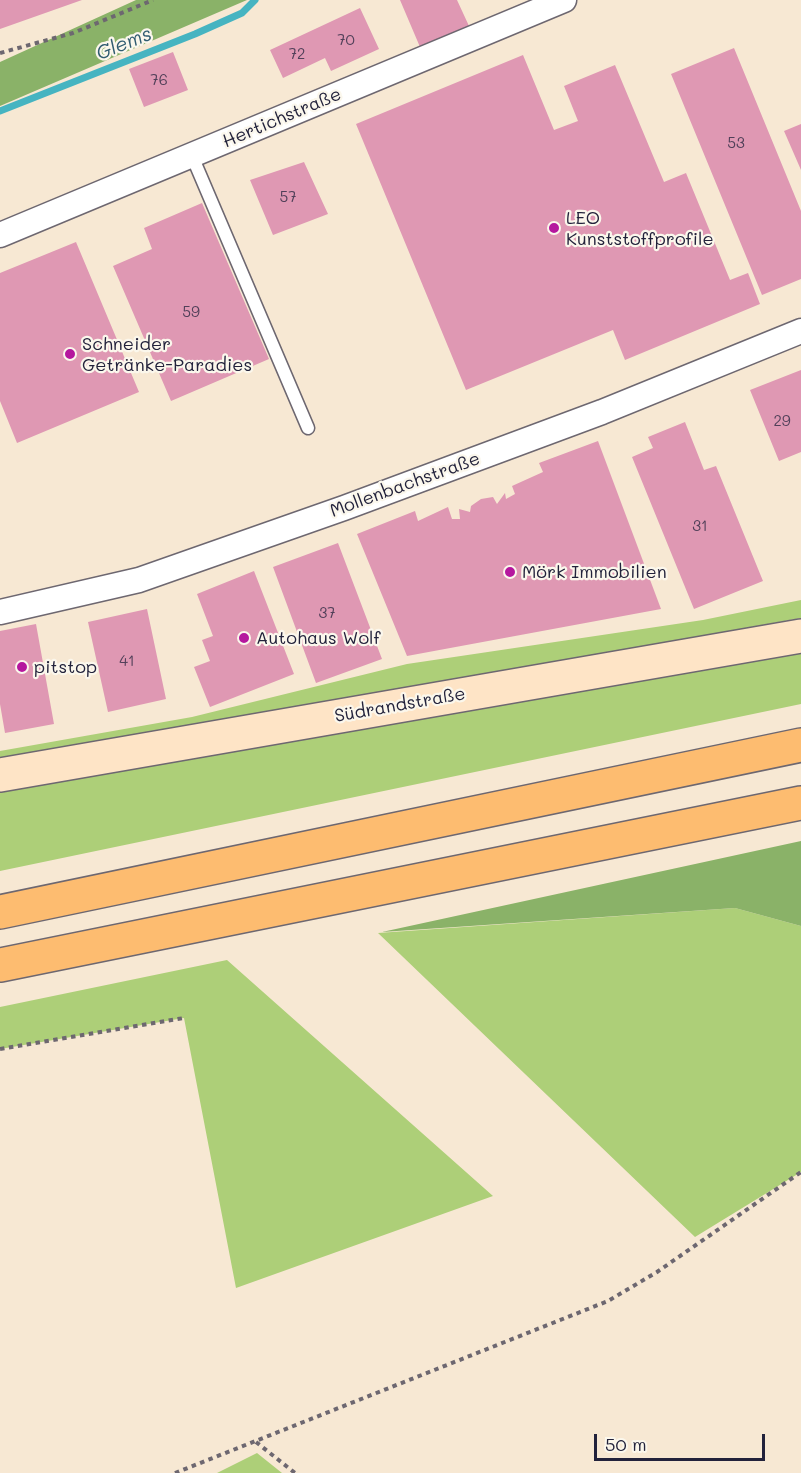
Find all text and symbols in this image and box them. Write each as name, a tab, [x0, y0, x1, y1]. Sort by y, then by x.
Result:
water label: Glems	[93, 22, 155, 66]
house number: 70	[337, 31, 355, 49]
house number: 72	[289, 45, 305, 63]
house number: 76	[150, 71, 168, 89]
street label: Hertichstraße	[219, 83, 345, 153]
house number: 53	[727, 134, 745, 152]
house number: 57	[279, 188, 297, 206]
place label: LEO Kunststoffprofile	[566, 207, 714, 250]
marker: LEO Kunststoffprofile	[547, 221, 561, 235]
house number: 59	[182, 303, 200, 321]
place label: Schneider Getränke-Paradies	[82, 333, 252, 376]
marker: Schneider Getränke-Paradies	[63, 347, 77, 361]
house number: 29	[773, 412, 791, 430]
street label: Mollenbachstraße	[327, 448, 483, 522]
house number: 31	[692, 517, 708, 535]
place label: Mörk Immobilien	[522, 561, 667, 583]
marker: Mörk Immobilien	[503, 565, 517, 579]
house number: 37	[318, 604, 336, 622]
place label: Autohaus Wolf	[256, 627, 381, 649]
marker: Autohaus Wolf	[237, 631, 251, 645]
house number: 41	[119, 652, 135, 670]
place label: pitstop	[34, 656, 97, 678]
marker: pitstop	[15, 660, 29, 674]
street label: Südrandstraße	[333, 683, 467, 727]
scale bar	[597, 1422, 768, 1460]
text: 50 m	[605, 1432, 647, 1456]

